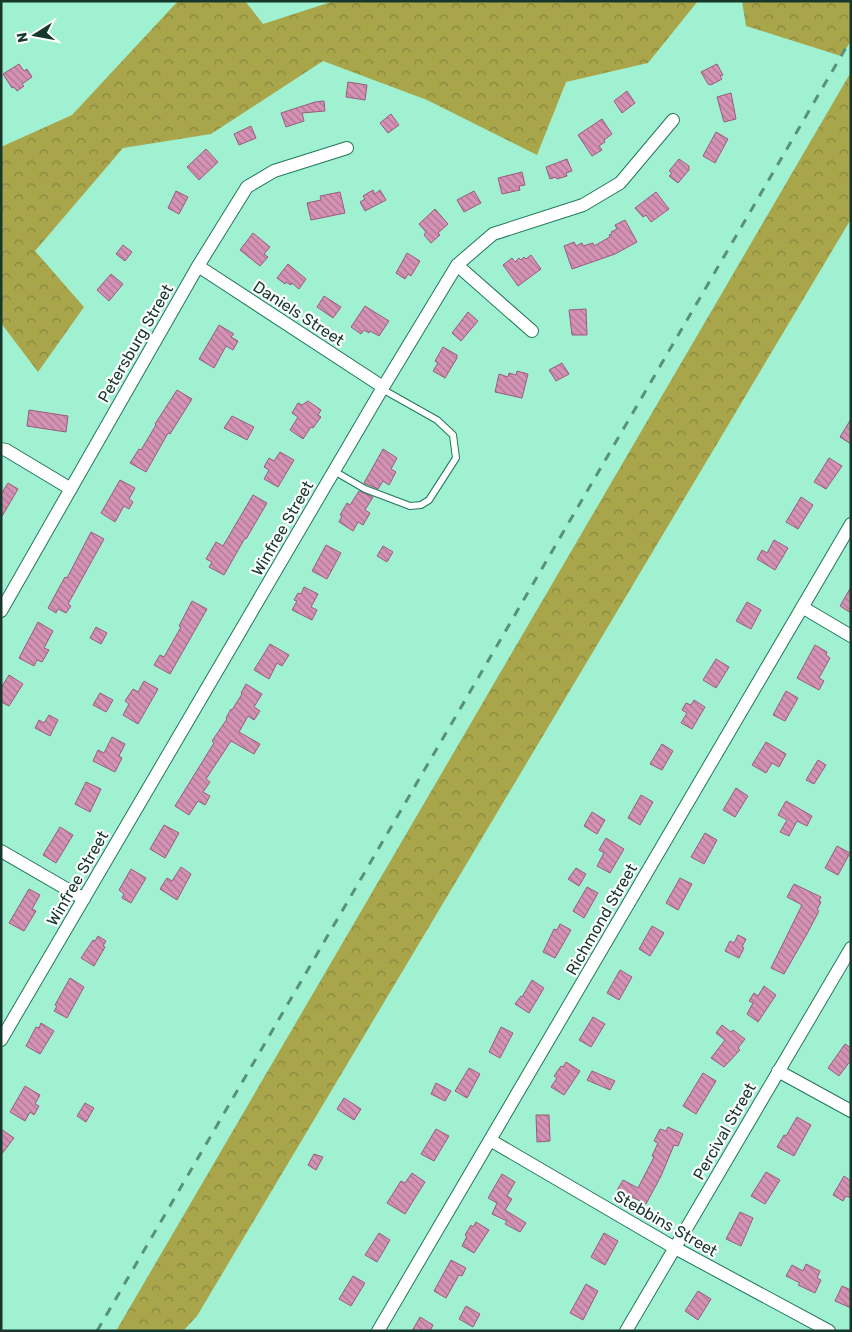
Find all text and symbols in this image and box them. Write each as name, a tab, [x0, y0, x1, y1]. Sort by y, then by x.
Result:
north arrow	[10, 10, 60, 60]
text: N	[13, 31, 32, 44]
street label: Daniels Street	[250, 277, 348, 350]
street label: Petersburg Street	[94, 281, 177, 406]
street label: Winfree Street	[248, 477, 317, 579]
street label: Winfree Street	[43, 827, 112, 929]
street label: Richmond Street	[562, 860, 641, 978]
street label: Percival Street	[689, 1079, 760, 1183]
street label: Stebbins Street	[611, 1186, 721, 1261]

